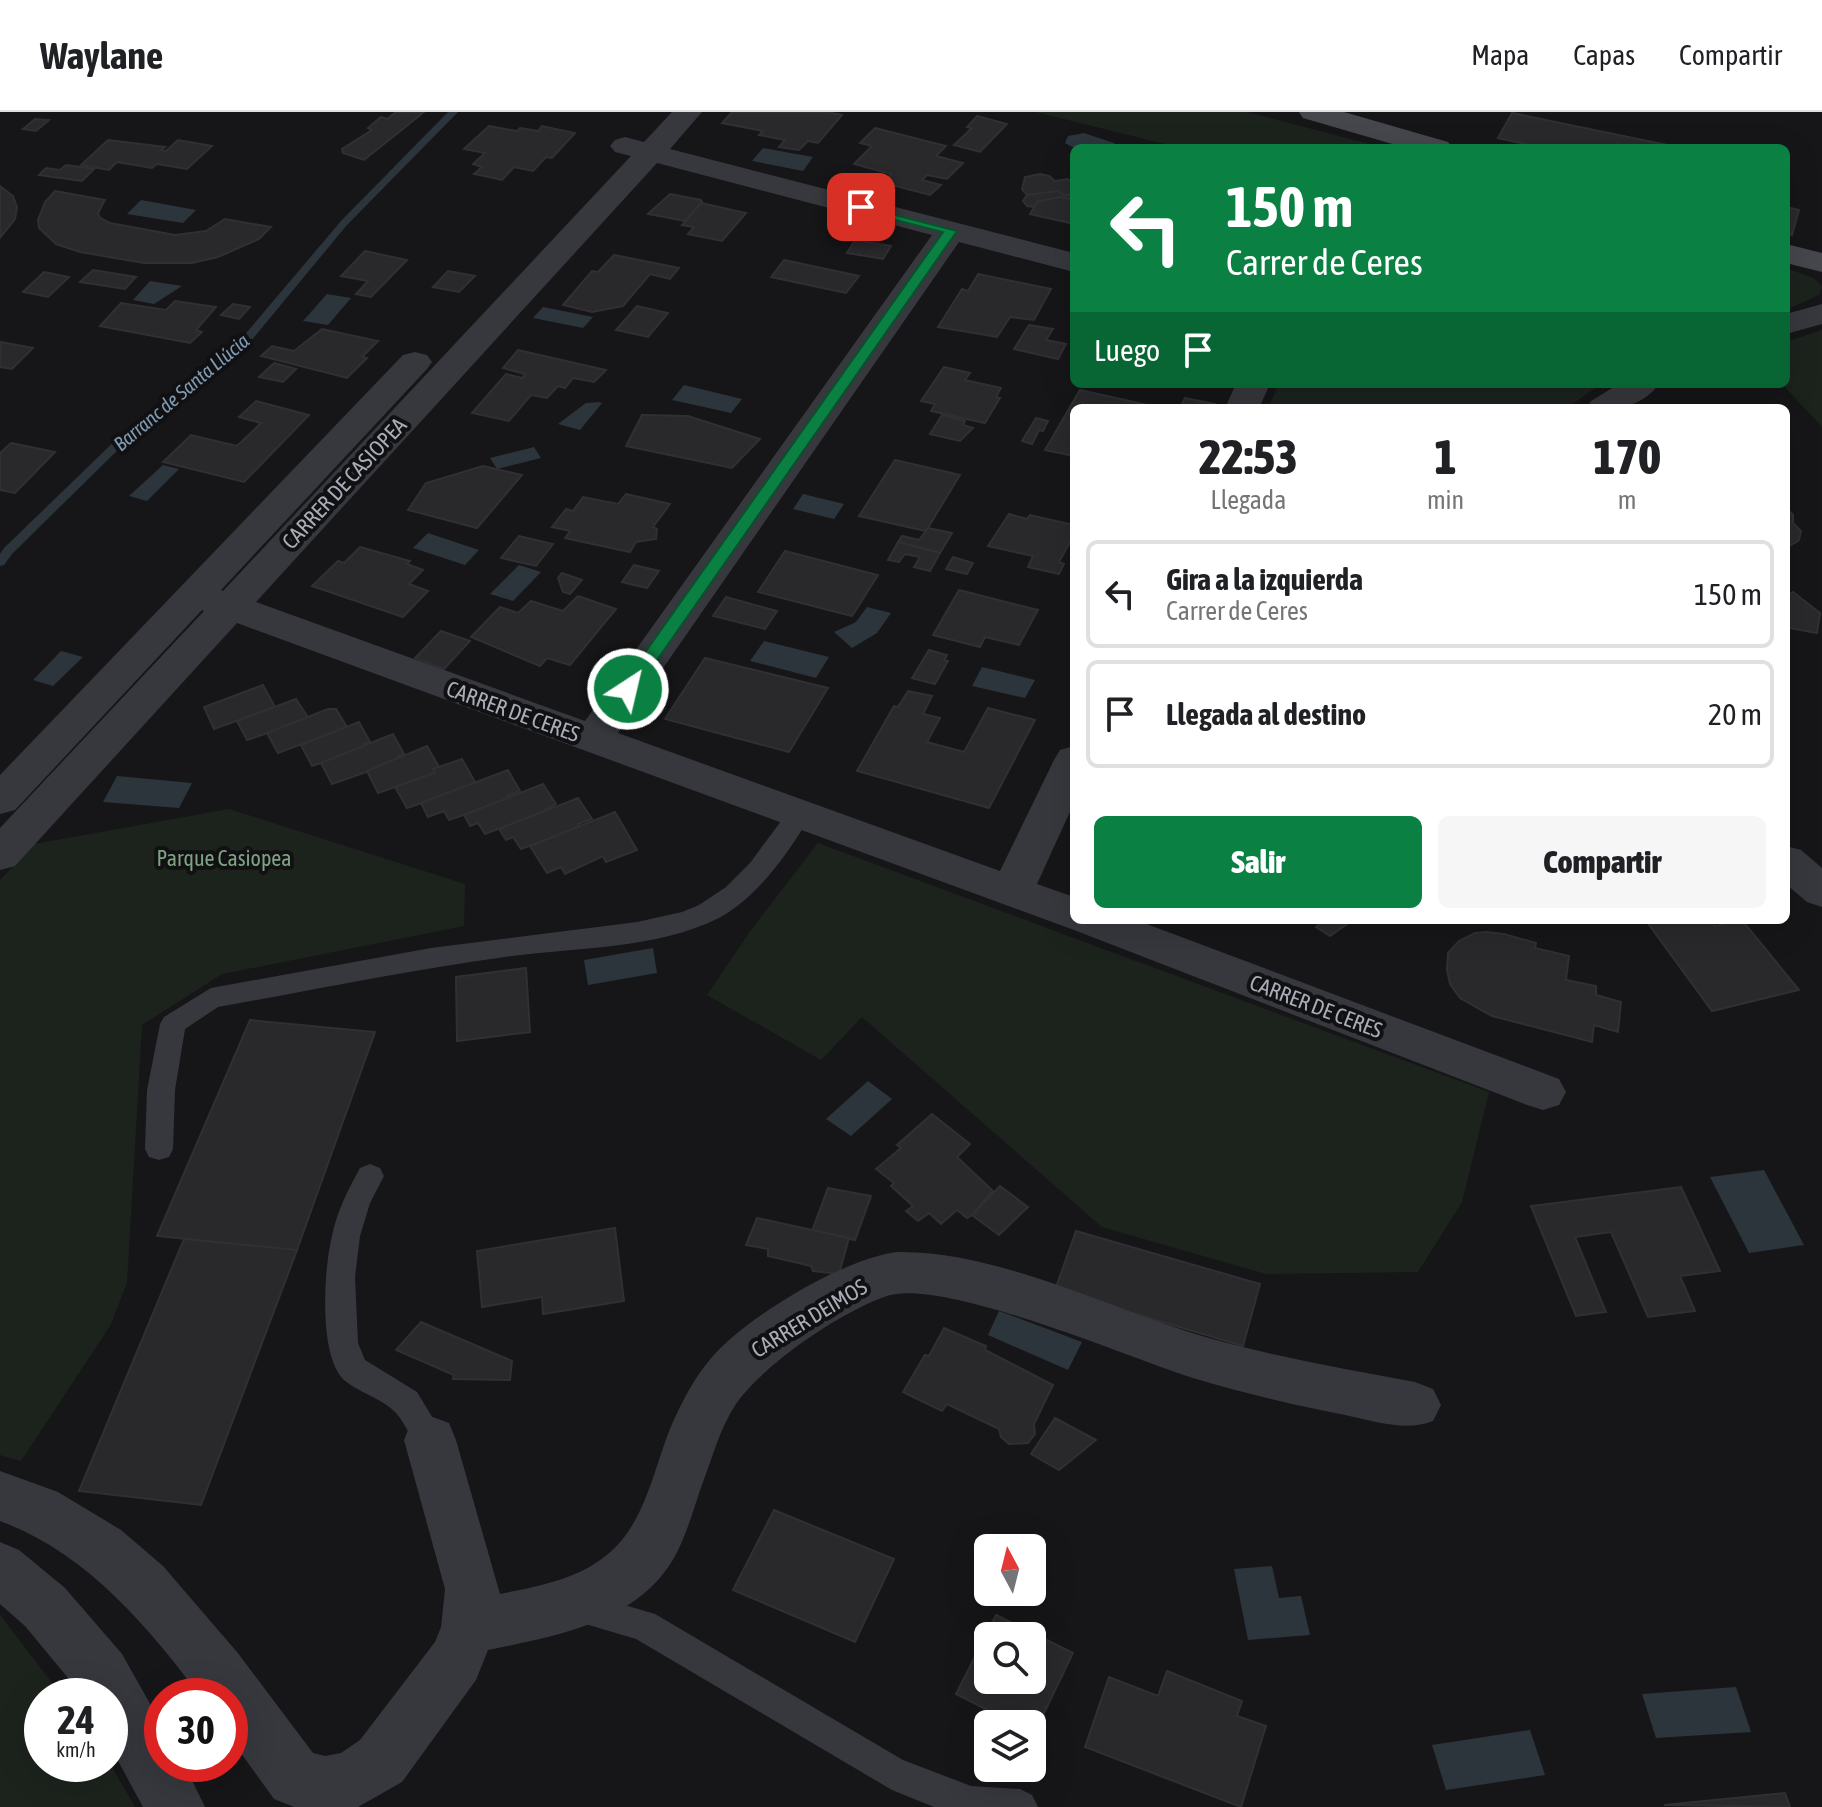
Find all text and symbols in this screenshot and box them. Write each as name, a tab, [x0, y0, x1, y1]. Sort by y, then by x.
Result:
text: Waylane	[40, 34, 163, 77]
text: Mapa	[1471, 39, 1529, 71]
text: Capas	[1573, 39, 1635, 71]
text: Compartir	[1679, 39, 1782, 71]
pin	[827, 173, 895, 241]
text: 150 m	[1226, 175, 1353, 239]
icon: left	[1094, 176, 1198, 280]
icon: arrive	[839, 185, 883, 229]
text: Carrer de Ceres	[1226, 241, 1423, 283]
icon: arrive	[1176, 328, 1220, 372]
water label: Barranc de Santa Llúcia	[109, 329, 253, 455]
text: Luego	[1094, 333, 1160, 367]
street label: CARRER DE CASIOPEA	[276, 412, 412, 554]
text: 22:53	[1199, 429, 1298, 484]
text: 1	[1434, 429, 1457, 484]
text: 170	[1593, 429, 1661, 484]
text: Llegada	[1211, 485, 1286, 515]
text: min	[1427, 485, 1464, 515]
text: m	[1618, 485, 1636, 515]
text: Gira a la izquierda	[1166, 562, 1363, 596]
icon: left	[1098, 572, 1142, 616]
text: 150 m	[1694, 577, 1762, 611]
text: Carrer de Ceres	[1166, 596, 1308, 626]
position arrow	[586, 647, 670, 731]
street label: CARRER DE CERES	[443, 675, 583, 747]
icon: arrive	[1098, 692, 1142, 736]
text: Llegada al destino	[1166, 697, 1366, 731]
text: 20 m	[1708, 697, 1762, 731]
button: Salir	[1094, 816, 1422, 908]
button: Compartir	[1438, 816, 1766, 908]
park label: Parque Casiopea	[156, 845, 292, 871]
street label: CARRER DE CERES	[1246, 969, 1386, 1043]
street label: CARRER DEIMOS	[747, 1273, 871, 1363]
north arrow	[974, 1534, 1046, 1606]
map controls	[974, 1534, 1046, 1782]
button: search	[974, 1622, 1046, 1694]
speed limit sign: 30	[144, 1678, 248, 1782]
text: 24	[57, 1697, 95, 1742]
button: layers	[974, 1710, 1046, 1782]
text: km/h	[56, 1738, 96, 1761]

